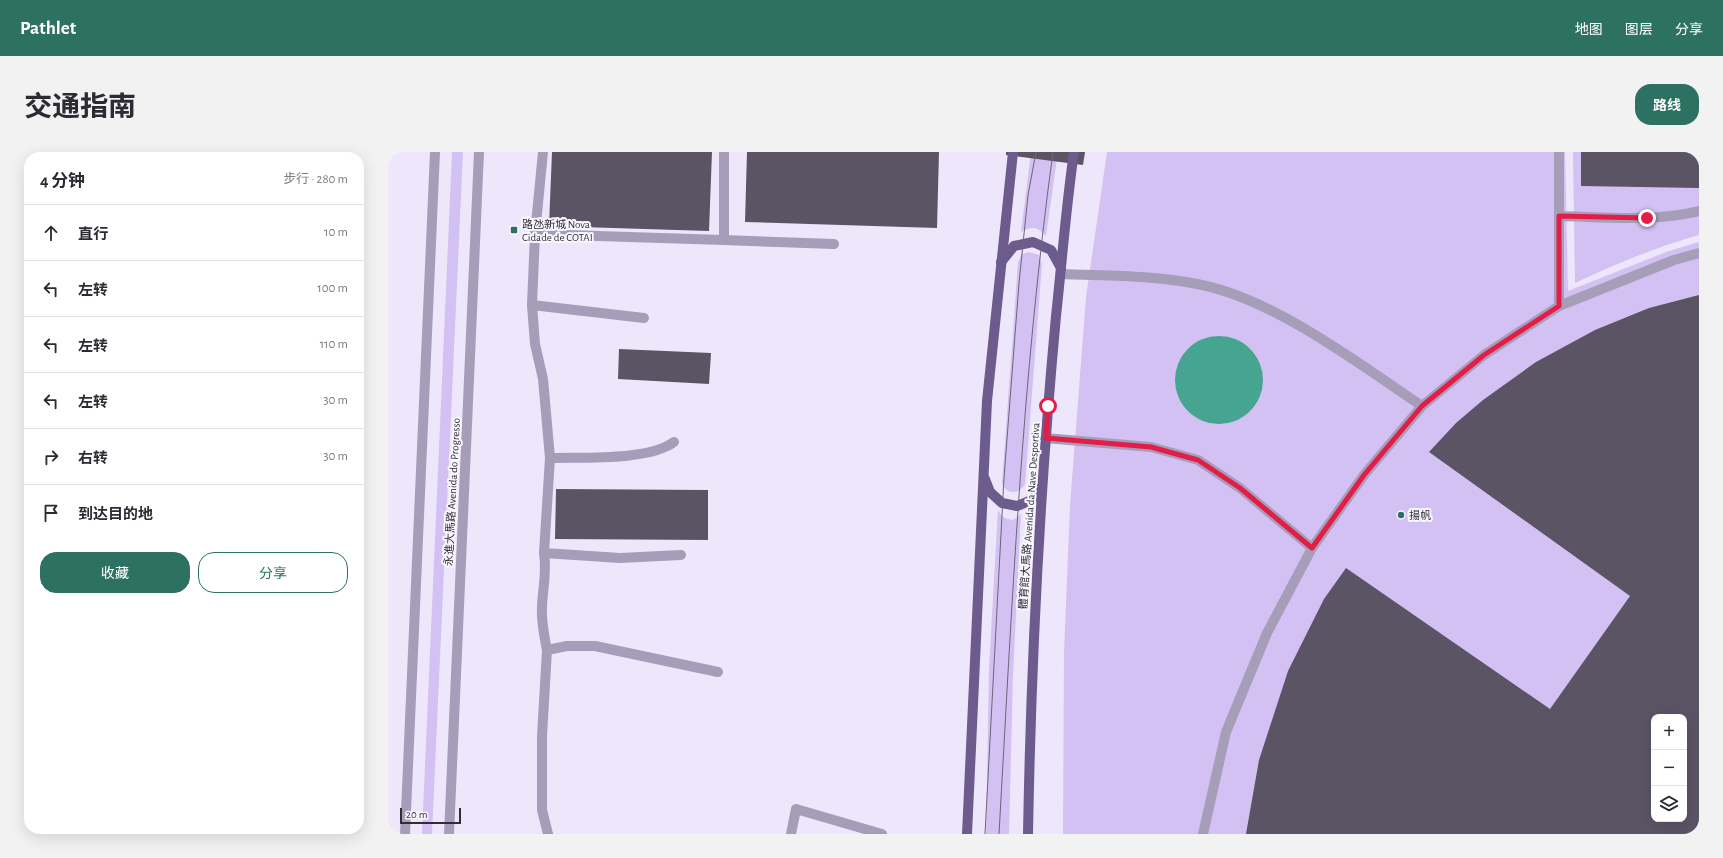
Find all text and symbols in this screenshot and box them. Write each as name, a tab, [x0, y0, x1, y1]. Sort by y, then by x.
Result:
text: Pathlet	[20, 19, 76, 38]
text: 地图	[1575, 23, 1603, 37]
text: 图层	[1625, 23, 1653, 37]
text: 分享	[1675, 23, 1703, 37]
button: 路线	[1635, 84, 1699, 125]
text: 交通指南	[24, 94, 136, 122]
text: 4 分钟	[40, 172, 85, 189]
text: 步行 · 280 m	[283, 173, 348, 186]
route end	[1638, 209, 1656, 227]
place label: 路氹新城 Nova Cidade de COTAI	[522, 218, 593, 243]
icon: ahead	[40, 222, 62, 244]
marker: 路氹新城 Nova Cidade de COTAI	[509, 225, 519, 235]
text: 10 m	[324, 226, 348, 239]
text: 直行	[78, 227, 108, 242]
icon: left	[40, 278, 62, 300]
text: 100 m	[317, 282, 348, 295]
text: 左转	[78, 283, 108, 298]
icon: left	[40, 334, 62, 356]
text: 110 m	[320, 338, 348, 351]
text: 左转	[78, 339, 108, 354]
icon: left	[40, 390, 62, 412]
text: 30 m	[323, 394, 348, 407]
text: 左转	[78, 395, 108, 410]
route start	[1039, 397, 1057, 415]
street label: 永進大馬路 Avenida do Progresso	[442, 418, 462, 566]
street label: 體育館大馬路 Avenida da Nave Desportiva	[1016, 422, 1042, 610]
icon: right	[40, 446, 62, 468]
text: 30 m	[323, 450, 348, 463]
text: 右转	[78, 451, 108, 466]
icon: arrive	[40, 502, 62, 524]
text: 到达目的地	[78, 507, 153, 522]
marker: 揚帆	[1396, 510, 1406, 520]
place label: 揚帆	[1409, 510, 1431, 521]
button: 收藏	[40, 552, 190, 593]
button: 分享	[198, 552, 348, 593]
map controls	[1651, 714, 1687, 822]
button: +	[1651, 714, 1687, 750]
button: −	[1651, 750, 1687, 786]
button: layers	[1651, 786, 1687, 822]
scale bar	[400, 806, 461, 825]
text: 20 m	[406, 809, 427, 820]

